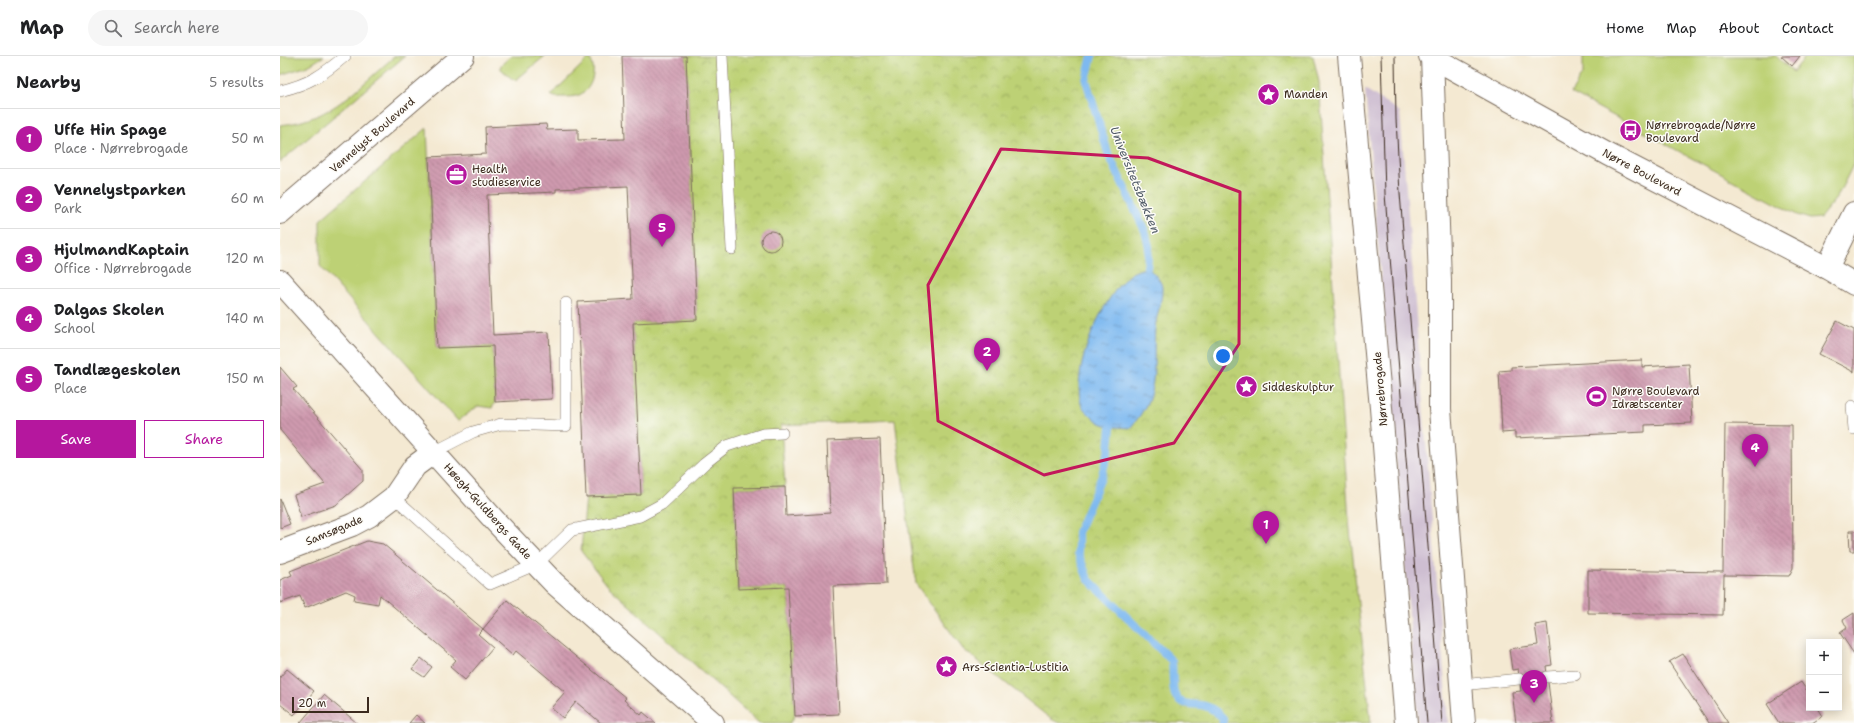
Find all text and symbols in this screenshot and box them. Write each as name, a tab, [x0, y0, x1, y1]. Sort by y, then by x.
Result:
search box	[88, 10, 368, 46]
text: Map	[20, 15, 64, 40]
icon: search	[102, 17, 124, 39]
text: Search here	[134, 18, 220, 38]
text: Home	[1606, 19, 1645, 37]
text: Map	[1667, 19, 1697, 37]
text: About	[1719, 19, 1760, 37]
text: Contact	[1782, 19, 1834, 37]
text: Nearby	[16, 71, 81, 93]
text: 5 results	[209, 74, 264, 91]
place icon: Manden	[1255, 81, 1281, 107]
place label: Manden	[1284, 87, 1328, 102]
street label: Vennelyst Boulevard	[327, 94, 418, 177]
bus stop icon: Nørrebrogade/Nørre Boulevard	[1618, 118, 1644, 144]
place label: Nørrebrogade/Nørre Boulevard	[1646, 118, 1756, 146]
text: Uffe Hin Spage	[54, 120, 167, 140]
water label: Universitetsbækken	[1106, 124, 1164, 236]
text: 1	[26, 130, 32, 147]
text: 50 m	[231, 130, 264, 147]
text: Place · Nørrebrogade	[54, 140, 188, 157]
street label: Nørre Boulevard	[1600, 145, 1684, 200]
office icon: Health studieservice	[444, 162, 470, 188]
place label: Health studieservice	[472, 162, 541, 190]
text: Vennelystparken	[54, 180, 186, 200]
text: 2	[24, 190, 34, 207]
text: 60 m	[231, 190, 264, 207]
text: Park	[54, 200, 82, 217]
pin: 5	[649, 214, 675, 247]
text: HjulmandKaptain	[54, 240, 189, 260]
text: 3	[24, 250, 34, 267]
text: 120 m	[226, 250, 264, 267]
text: Office · Nørrebrogade	[54, 260, 192, 277]
text: Dalgas Skolen	[54, 300, 164, 320]
text: 4	[24, 310, 34, 327]
text: 140 m	[225, 310, 264, 327]
text: School	[54, 320, 95, 337]
pin: 2	[974, 338, 1000, 371]
your location	[1213, 346, 1233, 366]
street label: Nørrebrogade	[1370, 351, 1391, 427]
text: Tandlægeskolen	[54, 360, 181, 380]
text: 5	[25, 370, 33, 387]
text: 150 m	[226, 370, 264, 387]
place icon: Siddeskulptur	[1234, 374, 1260, 400]
text: Place	[54, 380, 87, 397]
place label: Siddeskulptur	[1262, 380, 1334, 395]
sports icon: Nørre Boulevard Idrætscenter	[1583, 384, 1609, 410]
place label: Nørre Boulevard Idrætscenter	[1612, 384, 1699, 412]
button: Save	[16, 420, 136, 458]
button: Share	[144, 420, 264, 458]
pin: 4	[1742, 434, 1768, 467]
street label: Høegh-Guldbergs Gade	[440, 460, 535, 563]
pin: 1	[1253, 511, 1279, 544]
street label: Samsøgade	[303, 512, 365, 549]
map controls	[1806, 639, 1842, 711]
button: +	[1806, 639, 1842, 675]
place icon: Ars-Scientia-Lustitia	[934, 654, 960, 680]
place label: Ars-Scientia-Lustitia	[962, 660, 1069, 675]
pin: 3	[1521, 670, 1547, 703]
button: −	[1806, 675, 1842, 711]
scale bar	[292, 695, 369, 714]
text: 20 m	[298, 696, 326, 711]

